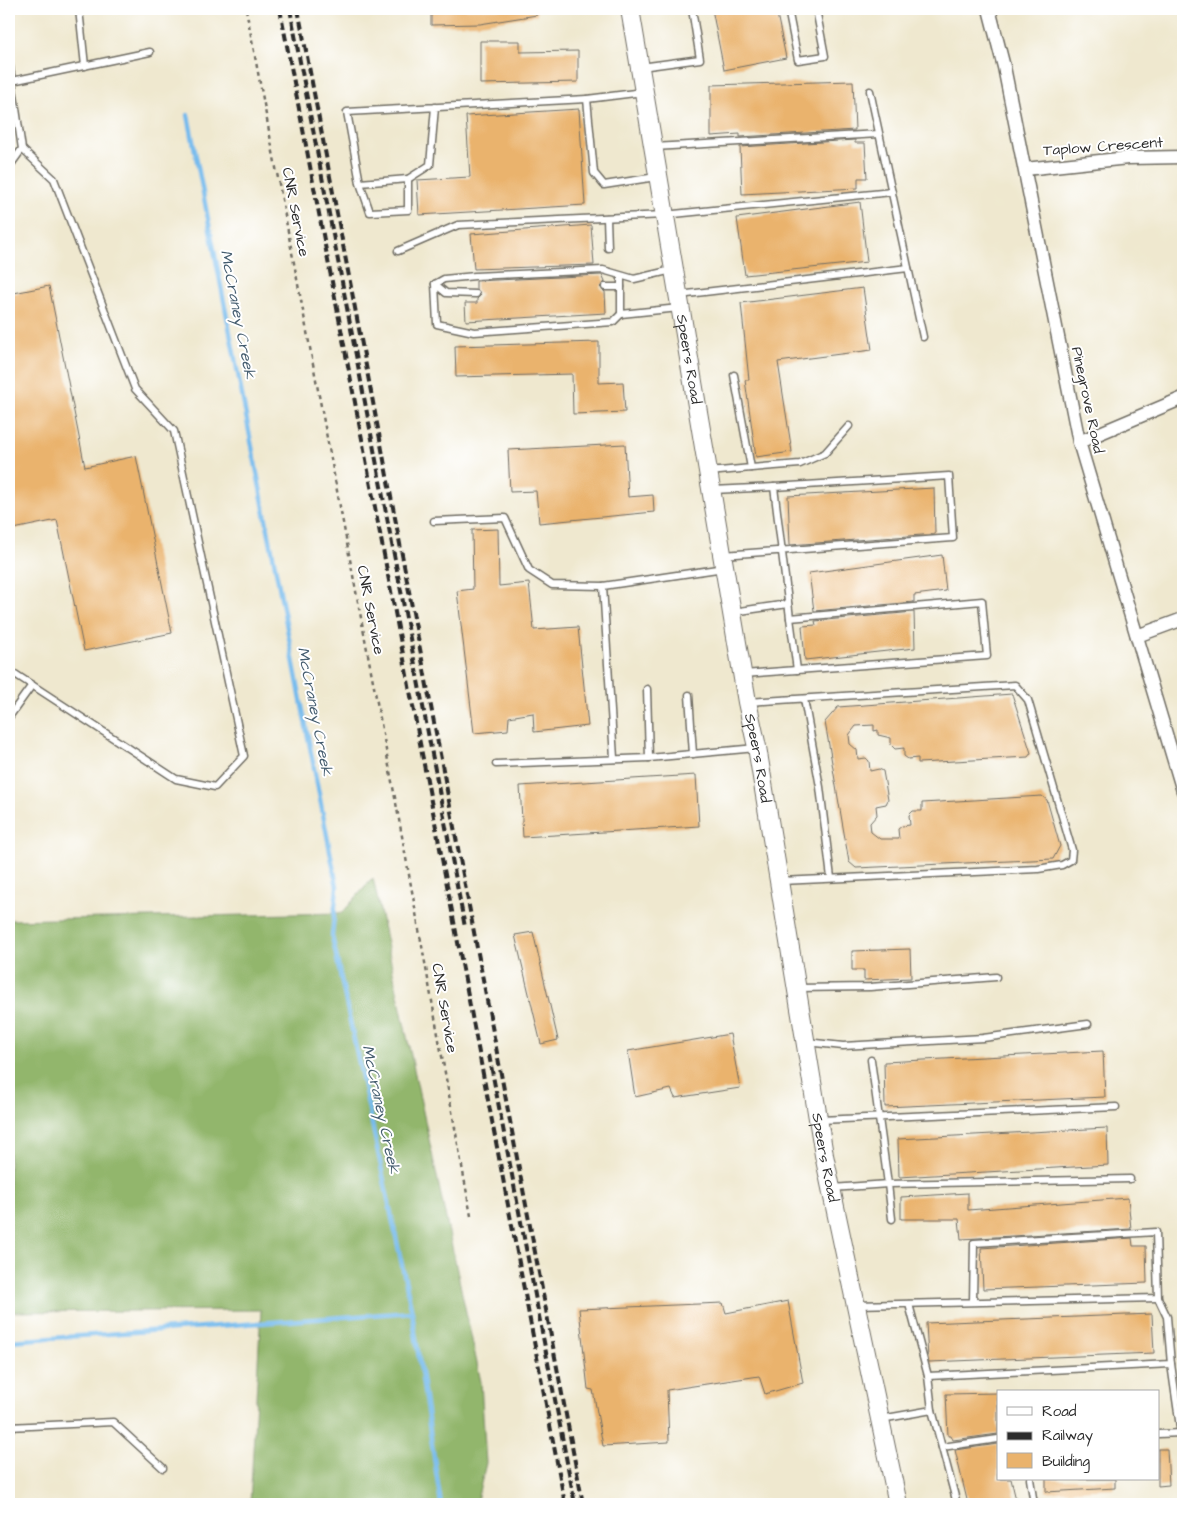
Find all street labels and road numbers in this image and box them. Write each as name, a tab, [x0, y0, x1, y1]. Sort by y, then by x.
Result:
street label: Taplow Crescent	[1042, 132, 1164, 161]
street label: CNR Service	[277, 166, 314, 258]
street label: Speers Road	[671, 313, 707, 406]
street label: Pinegrove Road	[1065, 345, 1109, 456]
street label: CNR Service	[352, 564, 389, 656]
street label: Speers Road	[739, 711, 776, 805]
street label: CNR Service	[426, 962, 463, 1054]
street label: Speers Road	[806, 1111, 844, 1204]

